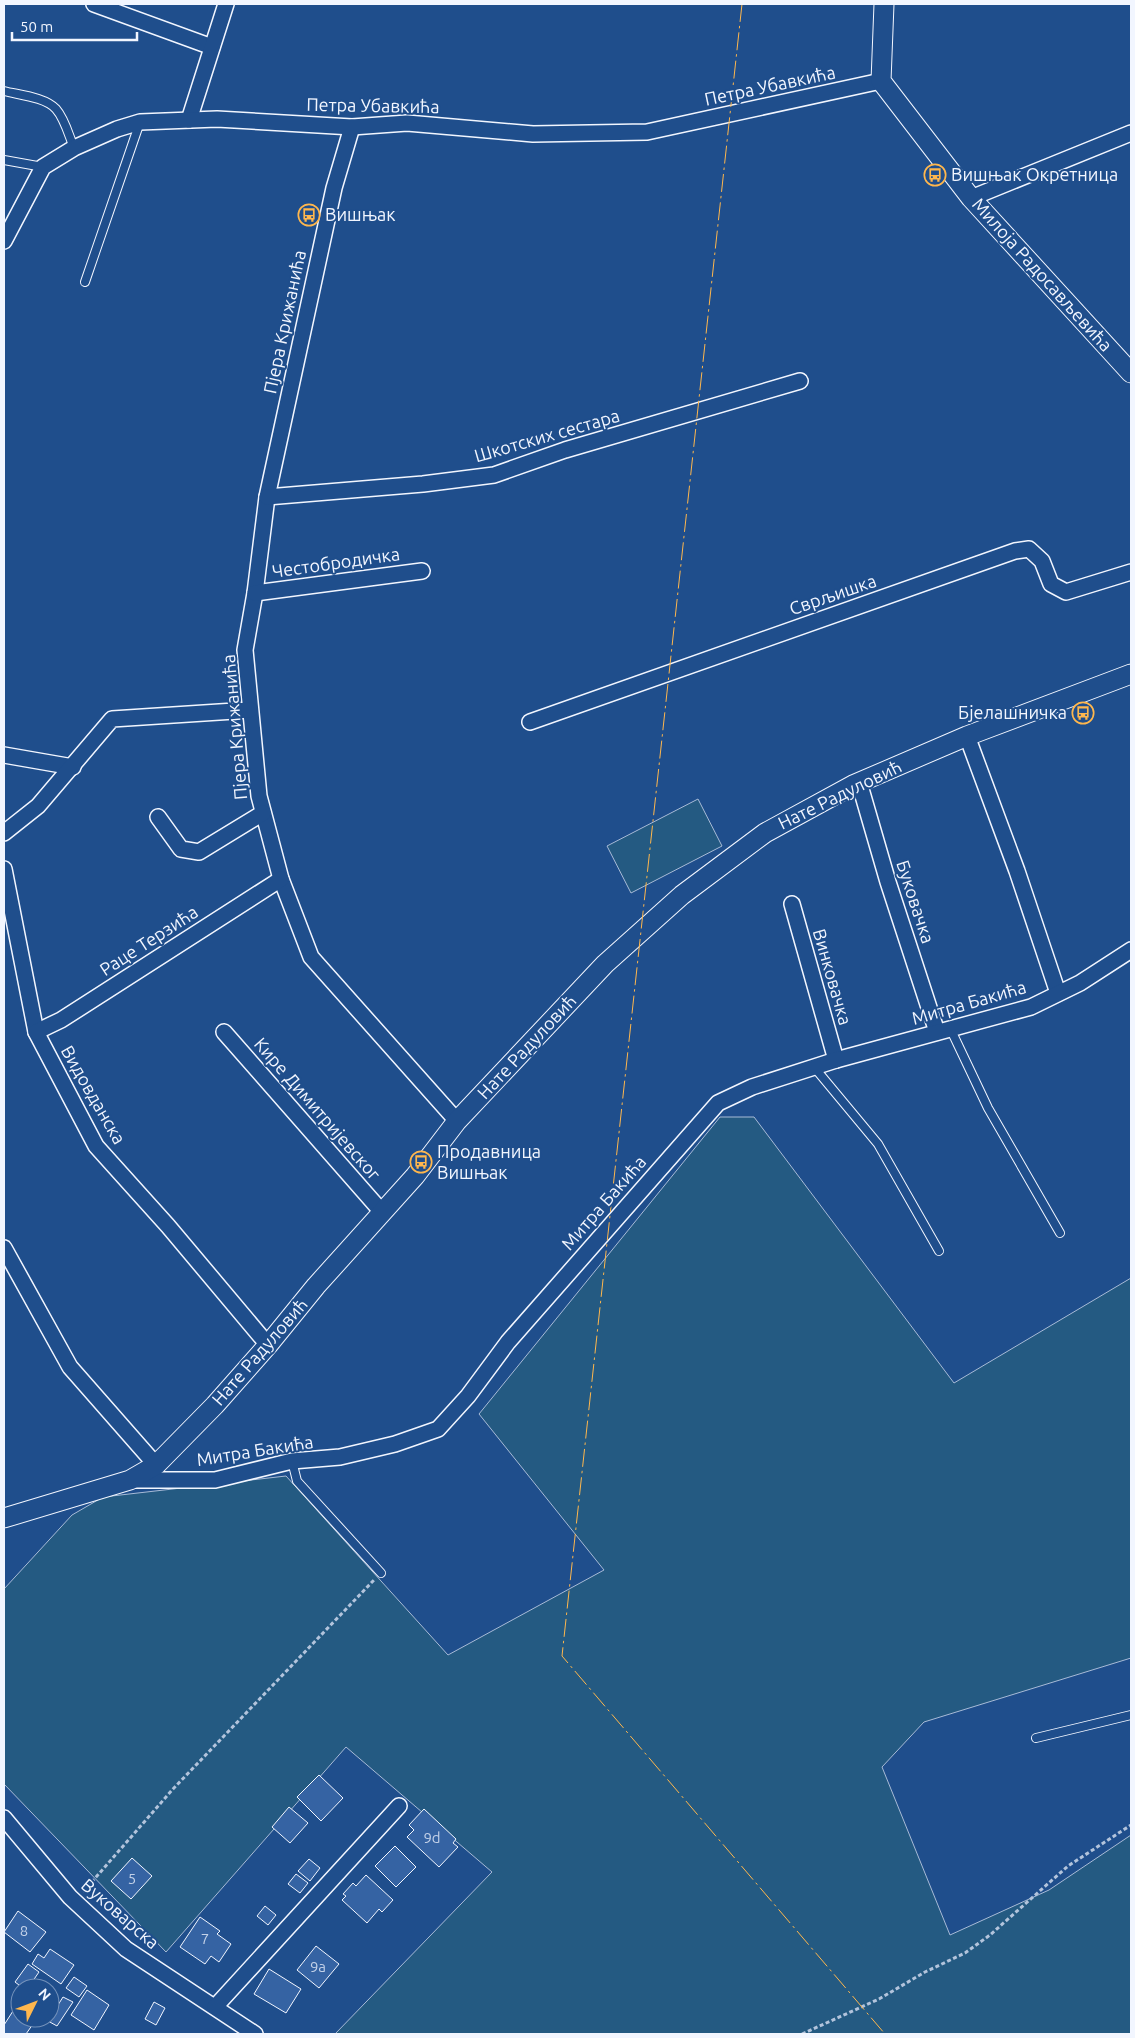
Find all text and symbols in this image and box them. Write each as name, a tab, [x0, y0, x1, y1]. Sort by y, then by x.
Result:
scale bar	[12, 10, 138, 42]
text: 50 m	[20, 18, 53, 35]
street label: Петра Убавкића	[702, 61, 837, 109]
street label: Петра Убавкића	[306, 94, 440, 116]
bus stop icon: Вишњак Окретница	[923, 163, 947, 187]
place label: Вишњак Окретница	[951, 164, 1118, 184]
street label: Милоја Радосављевића	[969, 194, 1117, 355]
bus stop icon: Вишњак	[297, 203, 321, 227]
place label: Вишњак	[325, 204, 396, 224]
street label: Пјера Крижанића	[259, 248, 309, 395]
street label: Шкотских сестара	[472, 405, 622, 465]
street label: Честобродичка	[271, 543, 401, 581]
street label: Сврљишка	[787, 570, 879, 618]
street label: Пјера Крижанића	[218, 653, 250, 801]
bus stop icon: Бјелашничка	[1071, 701, 1095, 725]
place label: Бјелашничка	[958, 702, 1067, 722]
street label: Нате Радуловић	[775, 756, 905, 833]
street label: Буковачка	[893, 858, 939, 946]
street label: Раце Терзића	[96, 901, 201, 979]
street label: Винковачка	[810, 926, 856, 1027]
street label: Митра Бакића	[909, 976, 1028, 1028]
street label: Нате Радуловић	[473, 990, 580, 1103]
street label: Кире Димитријевског	[251, 1033, 385, 1183]
street label: Видовданска	[58, 1042, 130, 1147]
place label: Продавница Вишњак	[437, 1141, 541, 1182]
bus stop icon: Продавница Вишњак	[409, 1150, 433, 1174]
street label: Митра Бакића	[557, 1151, 650, 1253]
street label: Нате Радуловић	[207, 1294, 311, 1409]
street label: Митра Бакића	[195, 1431, 315, 1469]
house number: 9d	[423, 1829, 441, 1846]
house number: 5	[128, 1870, 136, 1887]
street label: Вуковарска	[78, 1874, 163, 1952]
house number: 8	[20, 1922, 28, 1939]
house number: 7	[201, 1930, 209, 1947]
house number: 9a	[310, 1958, 326, 1975]
north arrow	[10, 1978, 60, 2028]
text: N	[35, 1985, 54, 2004]

